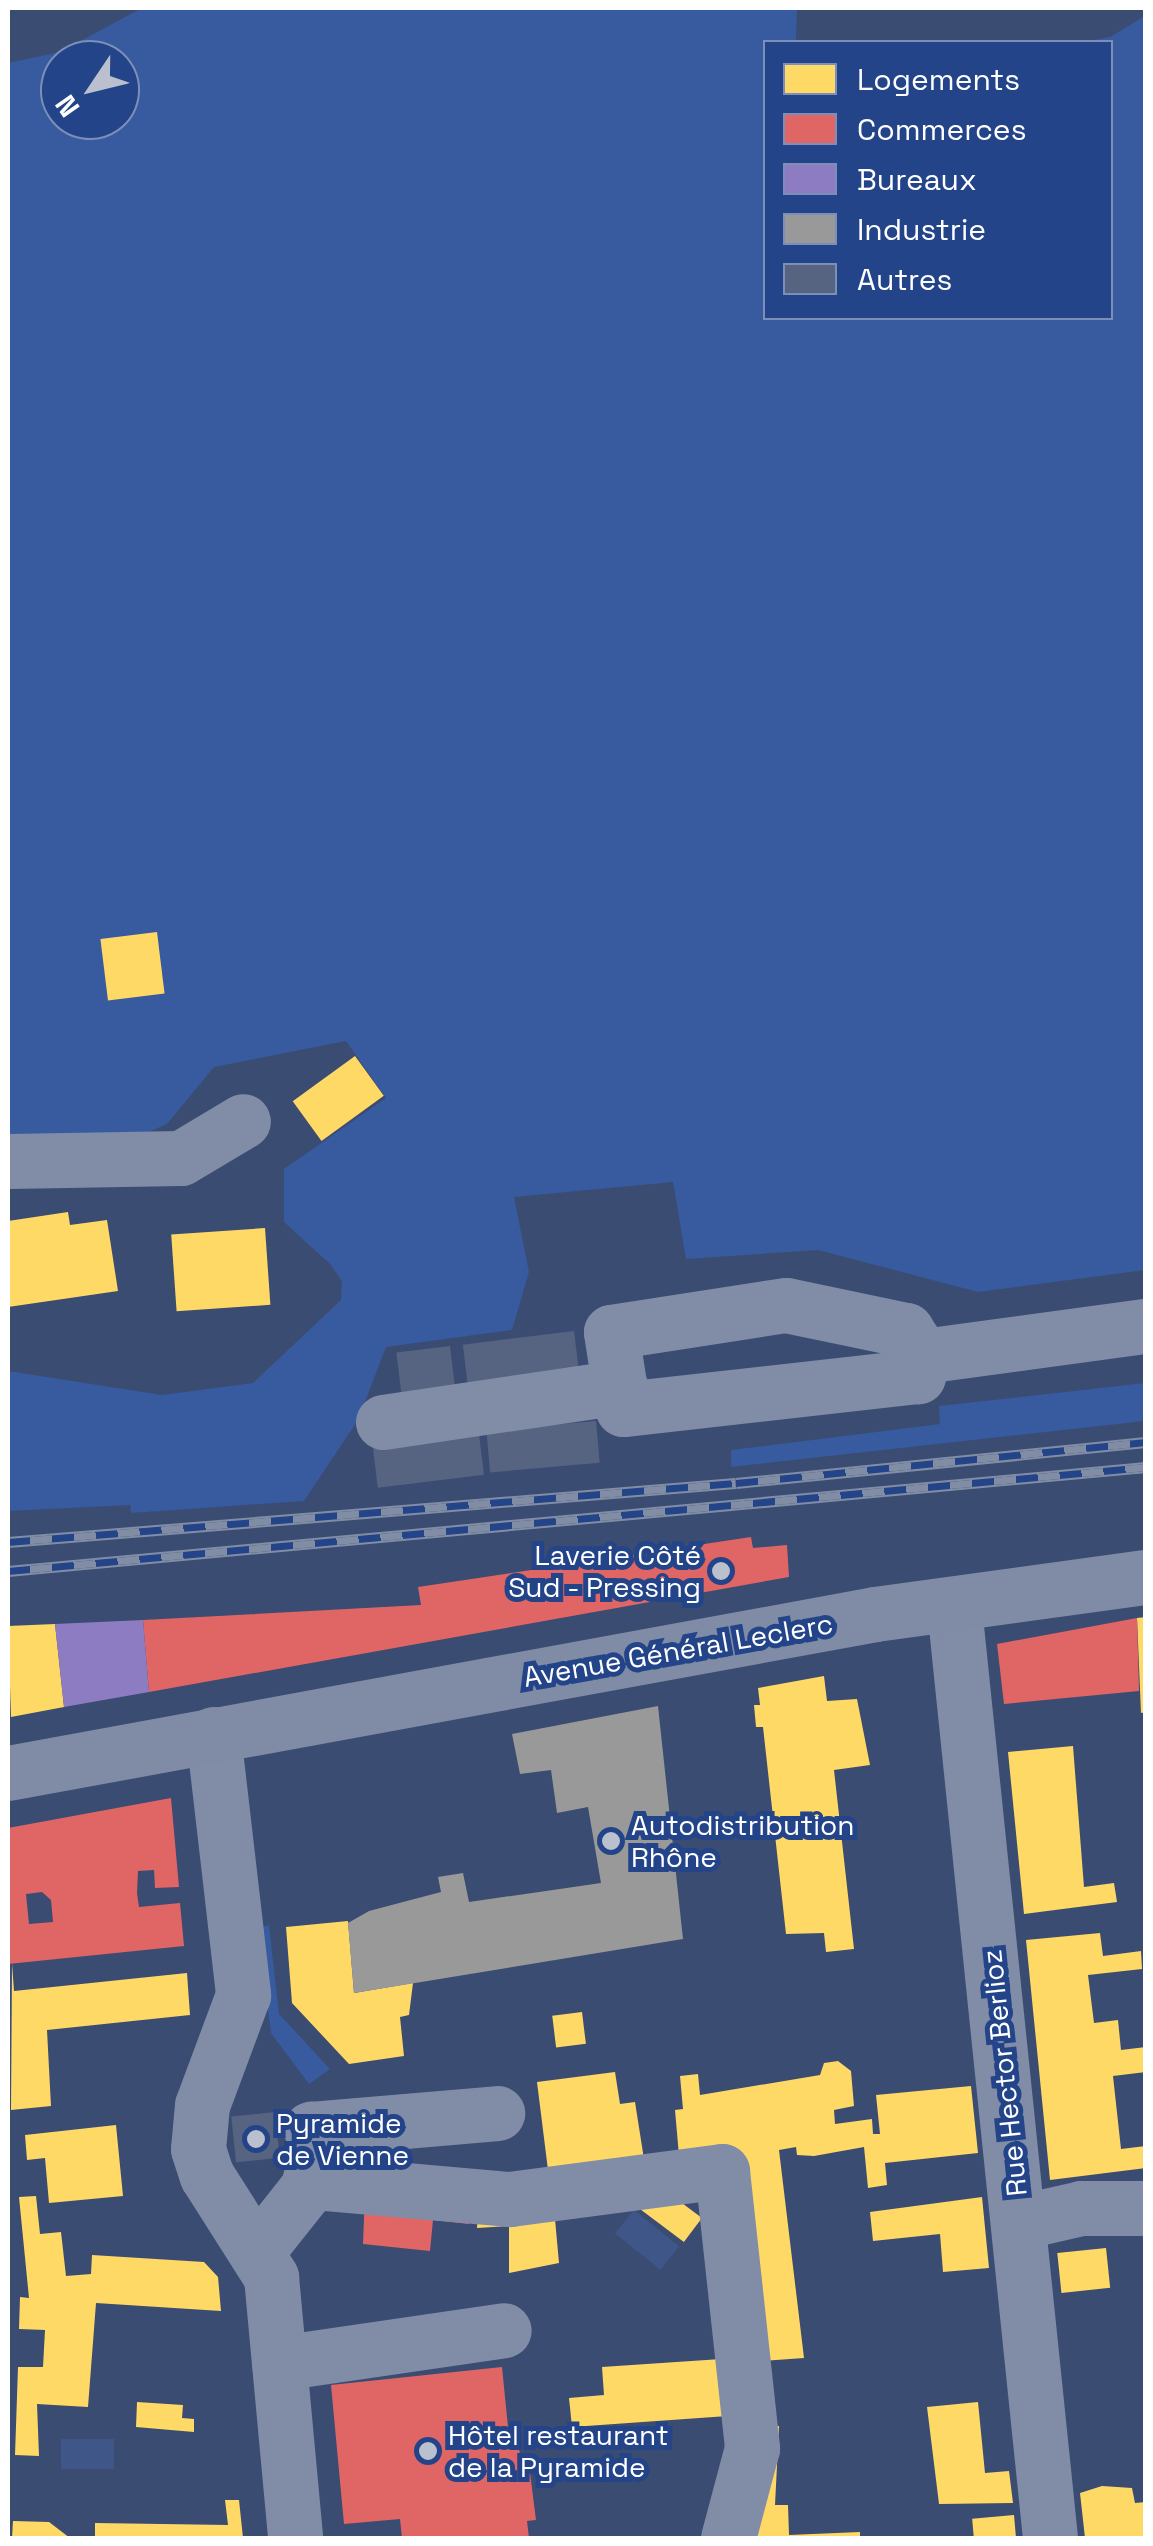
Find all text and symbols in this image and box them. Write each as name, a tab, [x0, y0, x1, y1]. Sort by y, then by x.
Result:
north arrow	[40, 40, 140, 140]
legend	[763, 40, 1113, 320]
text: Logements	[857, 60, 1020, 99]
text: N	[47, 88, 87, 124]
text: Commerces	[857, 110, 1026, 149]
text: Bureaux	[857, 160, 977, 199]
text: Industrie	[857, 210, 986, 249]
text: Autres	[857, 260, 952, 299]
place label: Laverie Côté Sud - Pressing	[507, 1538, 701, 1604]
marker: Laverie Côté Sud - Pressing	[710, 1560, 732, 1582]
street label: Avenue Général Leclerc	[521, 1606, 835, 1694]
place label: Autodistribution Rhône	[631, 1808, 854, 1874]
marker: Autodistribution Rhône	[600, 1830, 622, 1852]
street label: Rue Hector Berlioz	[974, 1948, 1034, 2198]
place label: Pyramide de Vienne	[276, 2106, 409, 2172]
marker: Pyramide de Vienne	[245, 2128, 267, 2150]
place label: Hôtel restaurant de la Pyramide	[448, 2418, 669, 2484]
marker: Hôtel restaurant de la Pyramide	[417, 2440, 439, 2462]

